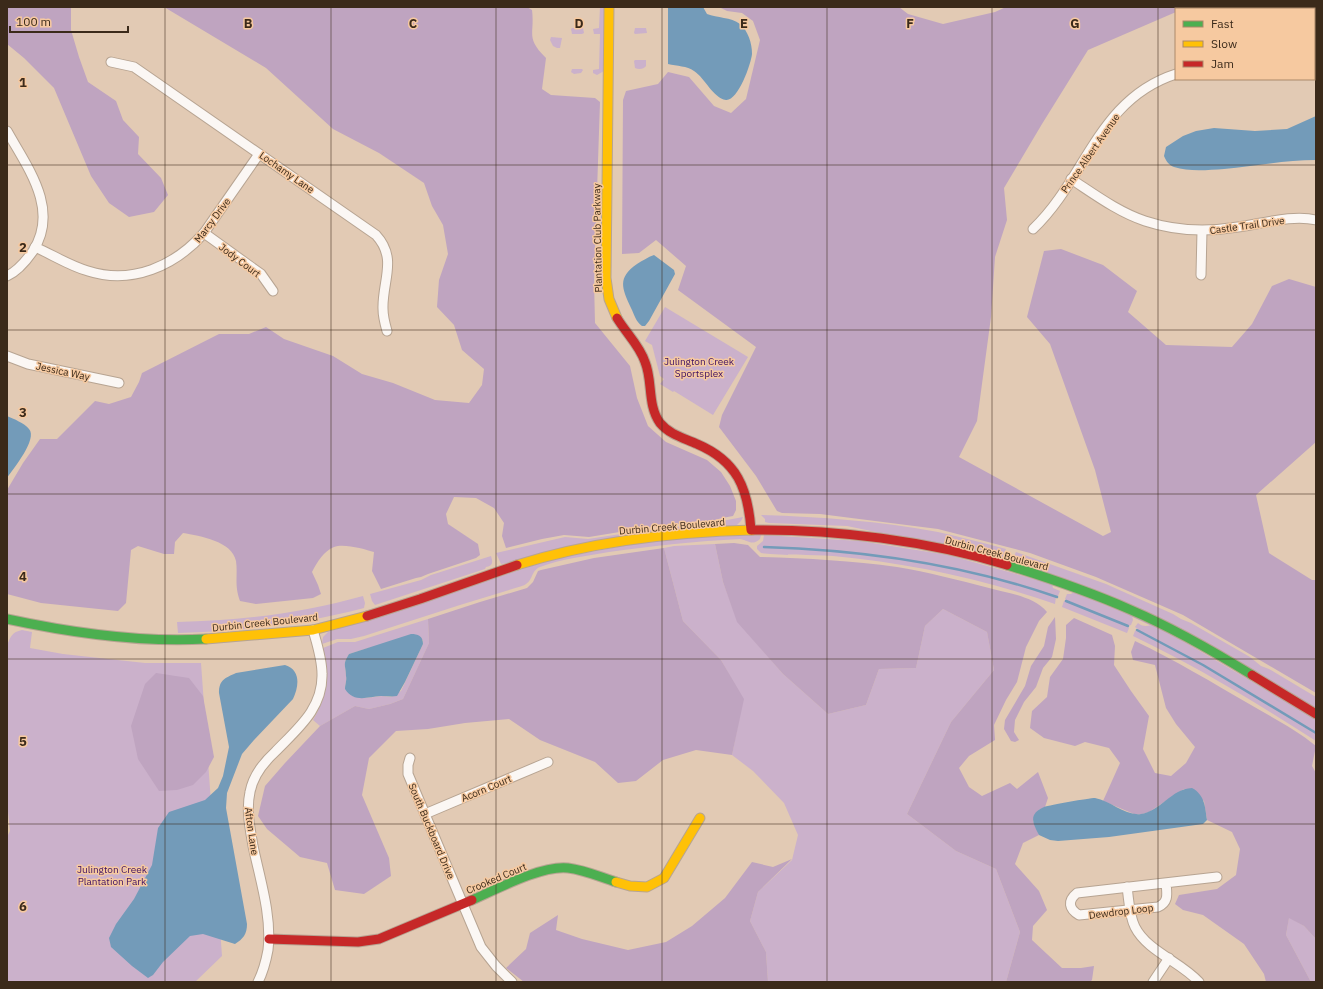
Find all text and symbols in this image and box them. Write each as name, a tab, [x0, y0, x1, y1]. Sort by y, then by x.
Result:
scale bar	[10, 8, 128, 34]
legend	[1175, 8, 1315, 80]
text: 100 m	[16, 14, 51, 29]
text: B	[244, 15, 253, 32]
text: C	[409, 15, 418, 32]
text: D	[574, 15, 584, 32]
text: E	[740, 15, 748, 32]
text: F	[906, 15, 914, 32]
text: G	[1070, 15, 1080, 32]
text: Fast	[1211, 16, 1234, 31]
text: Slow	[1211, 36, 1237, 51]
text: Jam	[1211, 56, 1234, 71]
text: 1	[19, 74, 27, 91]
street label: Prince Albert Avenue	[1058, 111, 1123, 196]
street label: Lochamy Lane	[257, 149, 317, 196]
street label: Plantation Club Parkway	[590, 183, 605, 293]
street label: Marcy Drive	[191, 195, 234, 245]
street label: Castle Trail Drive	[1209, 214, 1286, 237]
text: 2	[19, 239, 27, 256]
street label: Jody Court	[216, 241, 263, 280]
park label: Julington Creek Sportsplex	[664, 355, 735, 380]
street label: Jessica Way	[35, 359, 91, 384]
text: 3	[19, 404, 27, 421]
street label: Durbin Creek Boulevard	[618, 515, 726, 538]
street label: Durbin Creek Boulevard	[944, 533, 1050, 574]
text: 4	[19, 568, 27, 585]
street label: Durbin Creek Boulevard	[211, 610, 319, 635]
text: 5	[19, 733, 27, 750]
street label: Acorn Court	[459, 772, 514, 805]
street label: South Buckboard Drive	[405, 781, 458, 882]
street label: Afton Lane	[242, 806, 261, 856]
street label: Crooked Court	[464, 860, 529, 897]
park label: Julington Creek Plantation Park	[77, 863, 148, 888]
text: 6	[19, 898, 27, 915]
street label: Dewdrop Loop	[1088, 901, 1154, 922]

